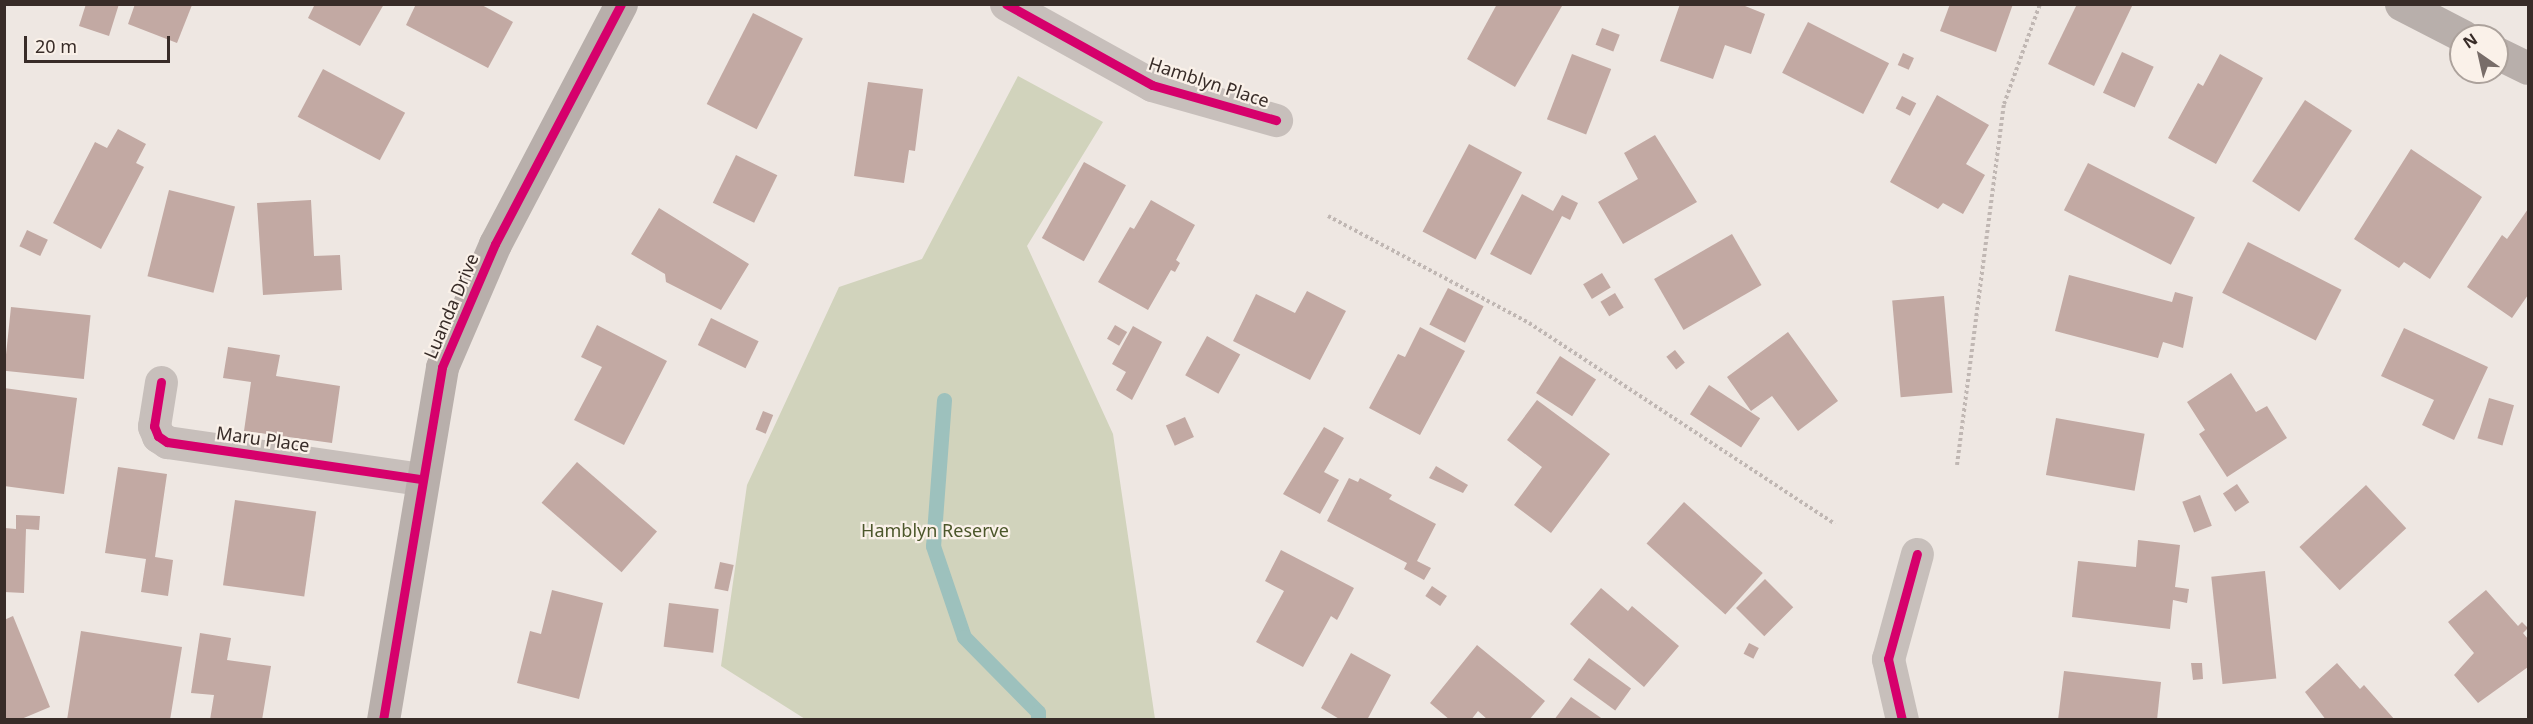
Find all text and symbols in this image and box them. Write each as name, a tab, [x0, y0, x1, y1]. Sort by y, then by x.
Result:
scale bar	[27, 24, 172, 62]
north arrow	[2449, 24, 2509, 84]
text: N	[2459, 28, 2482, 53]
text: 20 m	[35, 34, 77, 58]
street label: Hamblyn Place	[1146, 52, 1272, 112]
street label: Luanda Drive	[419, 250, 483, 362]
street label: Maru Place	[215, 422, 311, 456]
park label: Hamblyn Reserve	[861, 519, 1009, 541]

